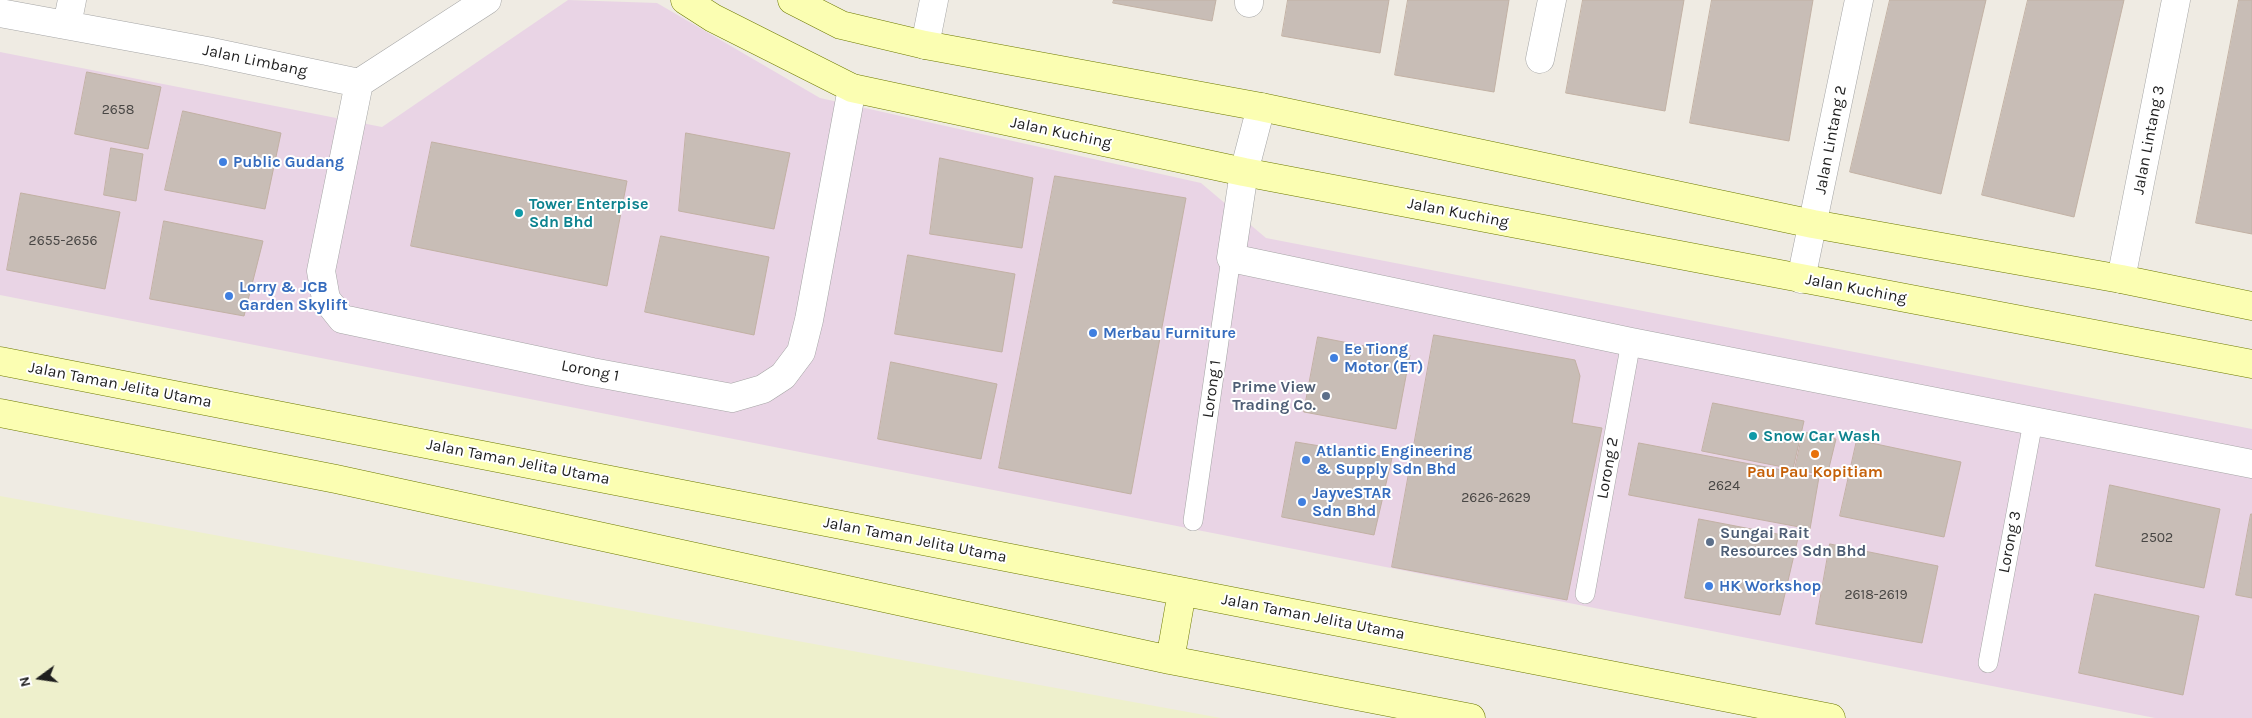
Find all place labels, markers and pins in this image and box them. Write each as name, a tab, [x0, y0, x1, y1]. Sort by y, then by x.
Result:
place label: Public Gudang	[233, 152, 344, 172]
marker: Public Gudang	[217, 156, 229, 168]
place label: Tower Enterpise Sdn Bhd	[529, 194, 648, 232]
marker: Tower Enterpise Sdn Bhd	[513, 207, 525, 219]
place label: Lorry & JCB Garden Skylift	[239, 277, 348, 315]
marker: Lorry & JCB Garden Skylift	[223, 290, 235, 302]
place label: Merbau Furniture	[1103, 323, 1236, 343]
marker: Merbau Furniture	[1087, 327, 1099, 339]
place label: Ee Tiong Motor (ET)	[1344, 339, 1423, 377]
marker: Ee Tiong Motor (ET)	[1328, 352, 1340, 364]
place label: Prime View Trading Co.	[1232, 377, 1316, 415]
marker: Prime View Trading Co.	[1320, 390, 1332, 402]
place label: Snow Car Wash	[1763, 426, 1880, 446]
marker: Snow Car Wash	[1747, 430, 1759, 442]
place label: Atlantic Engineering & Supply Sdn Bhd	[1316, 441, 1472, 479]
marker: Pau Pau Kopitiam	[1809, 448, 1821, 460]
marker: Atlantic Engineering & Supply Sdn Bhd	[1300, 454, 1312, 466]
place label: Pau Pau Kopitiam	[1747, 462, 1883, 482]
place label: JayveSTAR Sdn Bhd	[1312, 483, 1392, 521]
marker: JayveSTAR Sdn Bhd	[1296, 496, 1308, 508]
place label: Sungai Rait Resources Sdn Bhd	[1720, 523, 1866, 561]
marker: Sungai Rait Resources Sdn Bhd	[1704, 536, 1716, 548]
place label: HK Workshop	[1719, 576, 1821, 596]
marker: HK Workshop	[1703, 580, 1715, 592]

